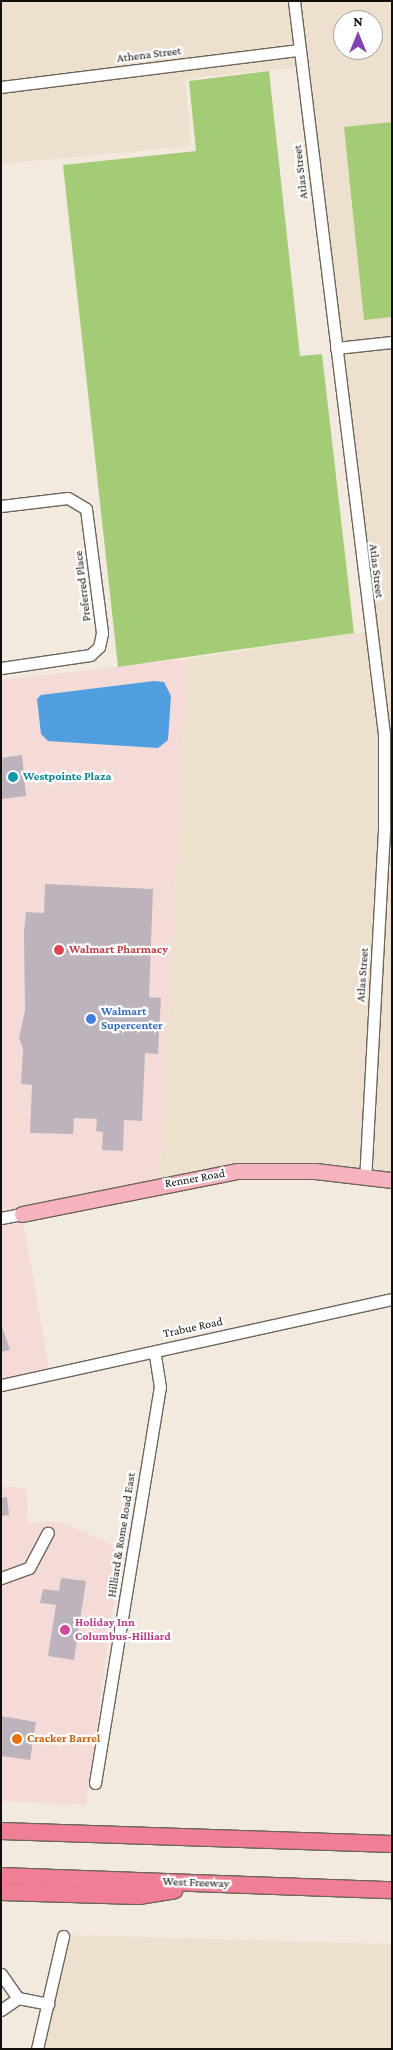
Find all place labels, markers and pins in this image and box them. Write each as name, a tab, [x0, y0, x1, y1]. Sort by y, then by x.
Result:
place label: Westpointe Plaza	[23, 770, 111, 784]
marker: Westpointe Plaza	[7, 771, 19, 783]
place label: Walmart Pharmacy	[69, 943, 168, 957]
marker: Walmart Pharmacy	[53, 944, 65, 956]
place label: Walmart Supercenter	[101, 1005, 163, 1033]
marker: Walmart Supercenter	[85, 1013, 97, 1025]
place label: Holiday Inn Columbus-Hilliard	[75, 1616, 171, 1644]
marker: Holiday Inn Columbus-Hilliard	[59, 1624, 71, 1636]
place label: Cracker Barrel	[27, 1732, 100, 1746]
marker: Cracker Barrel	[11, 1733, 23, 1745]

